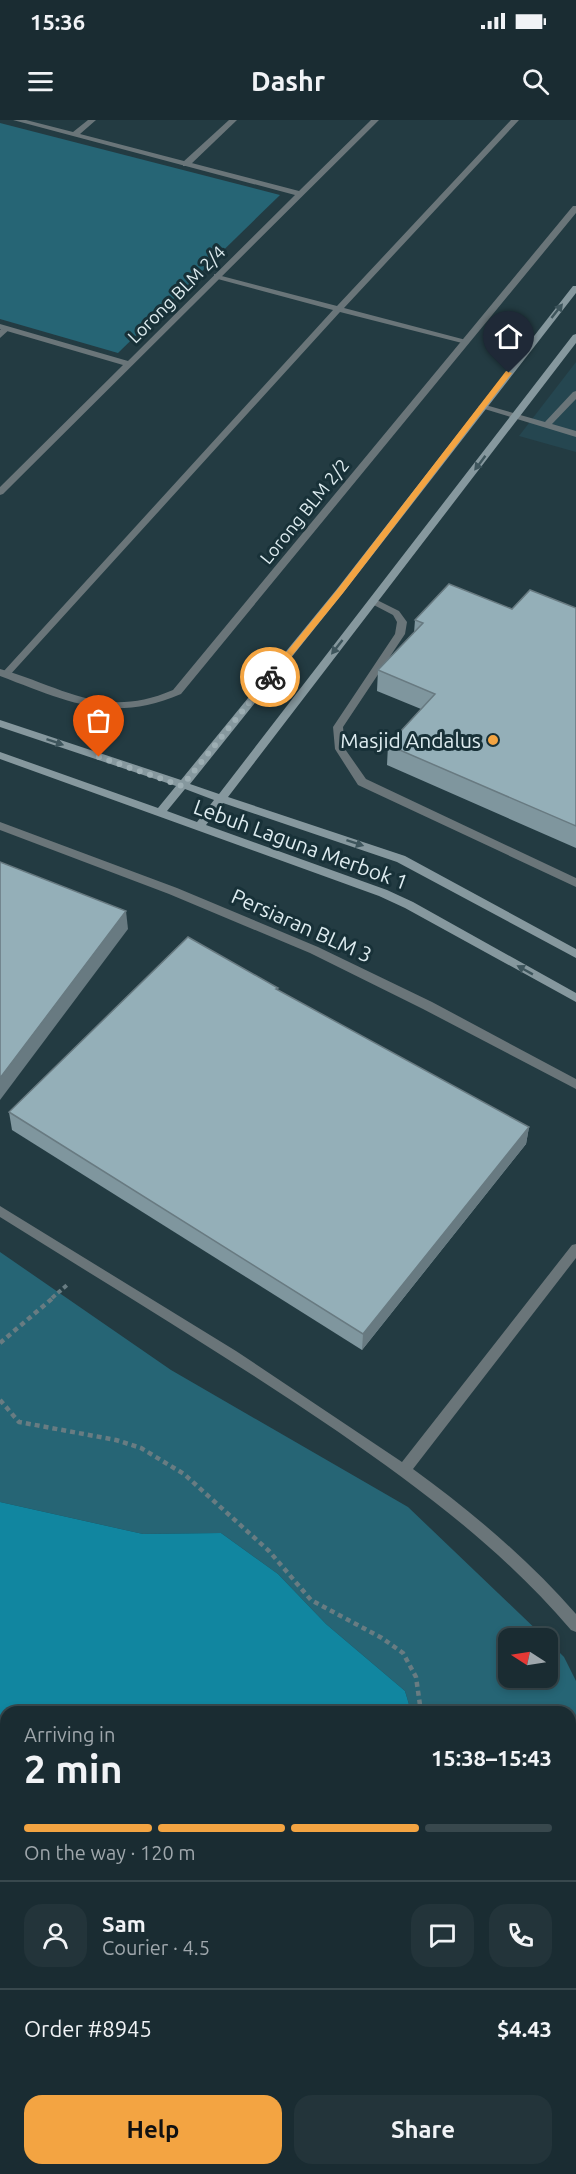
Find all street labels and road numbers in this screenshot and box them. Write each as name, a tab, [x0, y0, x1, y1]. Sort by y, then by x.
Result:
street label: Lorong BLM 2/4	[123, 241, 229, 347]
street label: Lorong BLM 2/2	[256, 455, 352, 567]
street label: Lebuh Laguna Merbok 1	[191, 794, 411, 894]
street label: Persiaran BLM 3	[228, 883, 376, 967]

